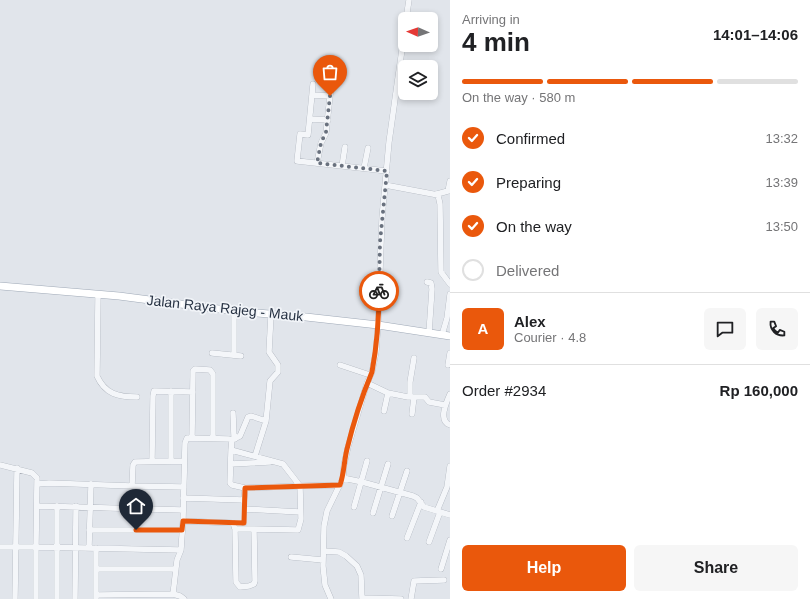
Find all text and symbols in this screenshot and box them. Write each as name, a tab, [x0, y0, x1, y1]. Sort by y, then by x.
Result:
north arrow	[398, 12, 438, 52]
map controls	[398, 12, 438, 100]
text: Arriving in	[462, 12, 520, 27]
text: 14:01–14:06	[713, 26, 798, 43]
text: 4 min	[462, 27, 530, 57]
pin	[313, 55, 347, 96]
button: layers	[398, 60, 438, 100]
icon: bag	[319, 61, 341, 83]
text: On the way · 580 m	[462, 90, 575, 105]
icon: check	[462, 127, 484, 149]
text: Confirmed	[496, 130, 565, 147]
text: 13:32	[765, 131, 798, 146]
icon: check	[462, 171, 484, 193]
text: Preparing	[496, 174, 561, 191]
text: 13:39	[765, 175, 798, 190]
icon: check	[462, 215, 484, 237]
text: On the way	[496, 218, 572, 235]
text: 13:50	[765, 219, 798, 234]
text: Delivered	[496, 262, 559, 279]
courier	[359, 271, 399, 311]
icon: bike	[368, 280, 390, 302]
street label: Jalan Raya Rajeg - Mauk	[146, 292, 305, 324]
button: chat	[704, 308, 746, 350]
button: phone	[756, 308, 798, 350]
text: Alex	[514, 313, 546, 330]
text: A	[478, 320, 488, 337]
text: Courier · 4.8	[514, 330, 586, 345]
text: Order #2934	[462, 382, 546, 399]
text: Rp 160,000	[720, 382, 798, 399]
pin	[119, 489, 153, 530]
icon: home	[125, 495, 147, 517]
button: Help	[462, 545, 626, 591]
button: Share	[634, 545, 798, 591]

